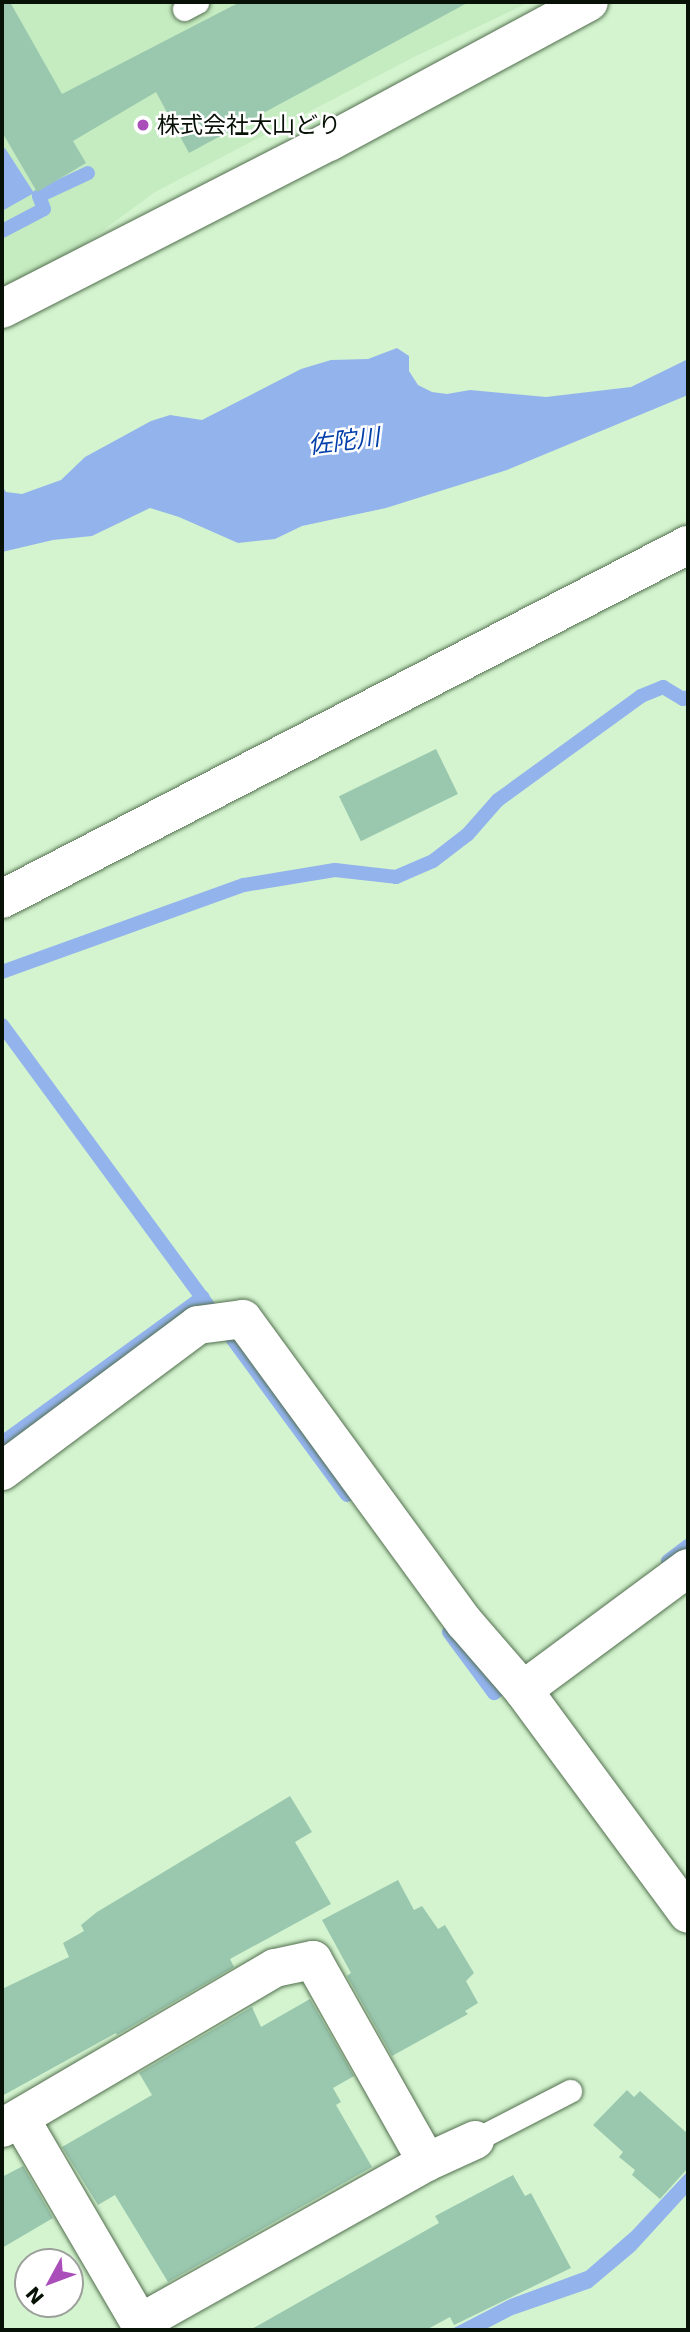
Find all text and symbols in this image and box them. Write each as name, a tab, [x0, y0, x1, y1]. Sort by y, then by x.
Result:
place label: 株式会社大山どり	[157, 111, 341, 139]
marker: 株式会社大山どり	[135, 117, 151, 133]
water label: 佐陀川	[307, 423, 381, 461]
north arrow	[14, 2248, 84, 2318]
text: N	[21, 2282, 48, 2309]

